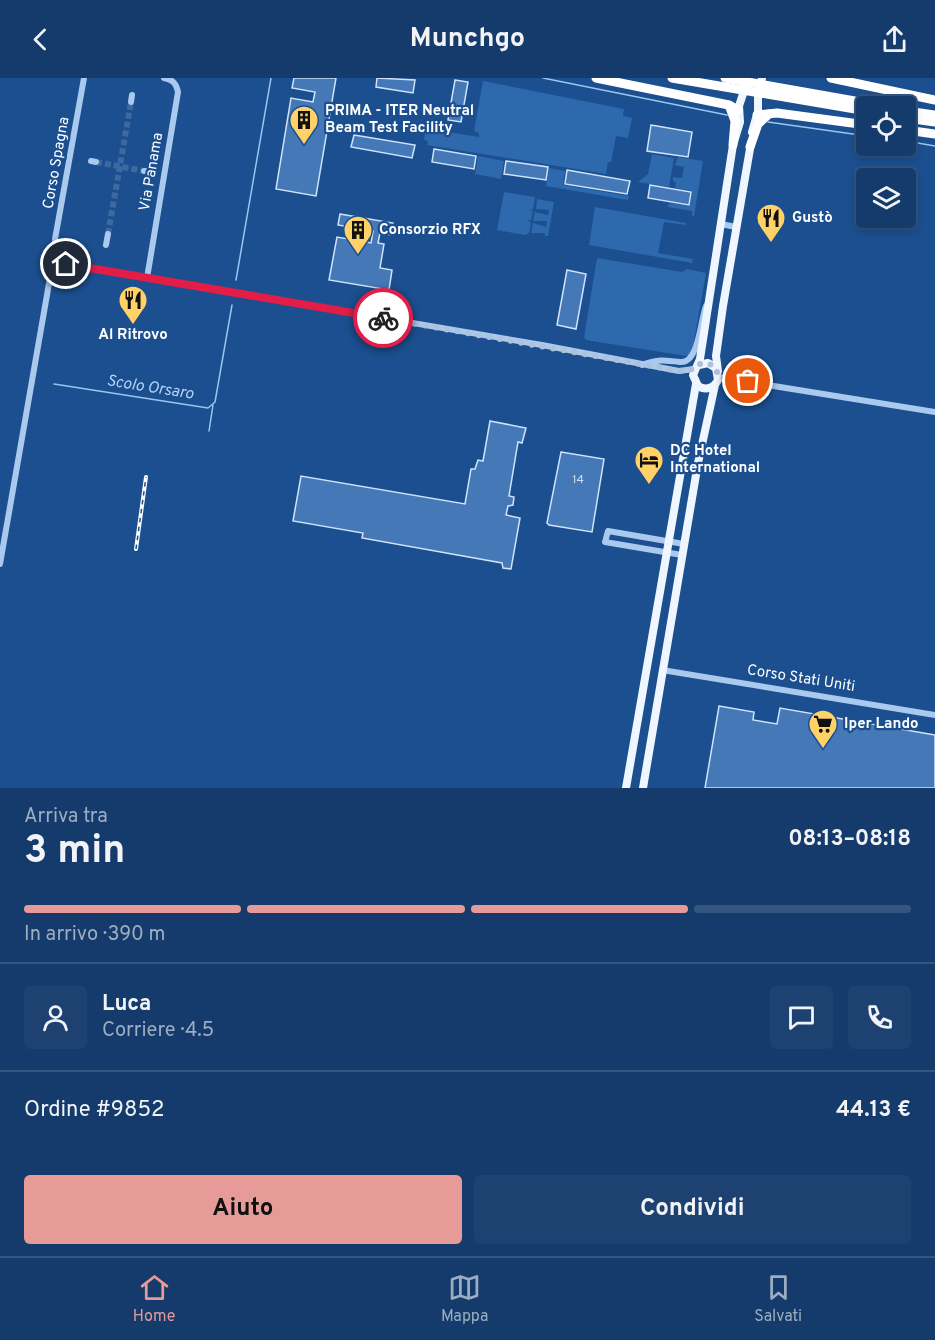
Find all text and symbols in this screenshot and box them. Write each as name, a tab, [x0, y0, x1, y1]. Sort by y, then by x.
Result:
text: Munchgo	[410, 22, 525, 56]
icon: back	[24, 23, 57, 56]
icon: share	[878, 23, 911, 56]
map controls	[856, 96, 916, 228]
button: locate	[856, 96, 916, 156]
place label: PRIMA - ITER Neutral Beam Test Facility	[325, 102, 474, 138]
building icon: PRIMA - ITER Neutral Beam Test Facility	[288, 104, 320, 146]
street label: Corso Spagna	[40, 115, 74, 211]
street label: Via Panama	[136, 131, 168, 213]
button: layers	[856, 168, 916, 228]
restaurant icon: Gustò	[755, 202, 787, 244]
place label: Gustò	[792, 209, 833, 228]
building icon: Consorzio RFX	[342, 214, 374, 256]
place label: Consorzio RFX	[379, 221, 481, 240]
pin	[40, 238, 91, 289]
icon: home	[49, 247, 82, 280]
restaurant icon: Al Ritrovo	[117, 284, 149, 326]
courier	[353, 288, 413, 348]
icon: bike	[367, 302, 400, 335]
place label: Al Ritrovo	[98, 326, 168, 345]
pin	[722, 355, 773, 406]
icon: bag	[731, 364, 764, 397]
water label: Scolo Orsaro	[105, 371, 195, 405]
place label: DC Hotel International	[670, 442, 760, 478]
hotel icon: DC Hotel International	[633, 444, 665, 486]
house number: 14	[572, 472, 584, 488]
street label: Corso Stati Uniti	[746, 661, 856, 697]
supermarket icon: Iper Lando	[807, 708, 839, 750]
place label: Iper Lando	[844, 715, 919, 734]
text: Arriva tra	[24, 804, 108, 830]
text: 08:13–08:18	[788, 826, 911, 853]
text: 3 min	[24, 828, 125, 877]
text: In arrivo · 390 m	[24, 922, 165, 948]
button: person	[24, 986, 87, 1049]
button: chat	[770, 986, 833, 1049]
button: phone	[848, 986, 911, 1049]
text: Luca	[102, 991, 151, 1018]
text: Corriere · 4.5	[102, 1018, 214, 1044]
text: Ordine #9852	[24, 1097, 164, 1124]
text: 44.13 €	[836, 1097, 911, 1124]
button: Aiuto	[24, 1175, 462, 1244]
button: Condividi	[474, 1175, 911, 1244]
tab: Home	[133, 1271, 175, 1327]
tab: Mappa	[441, 1271, 489, 1327]
tab: Salvati	[754, 1271, 802, 1327]

